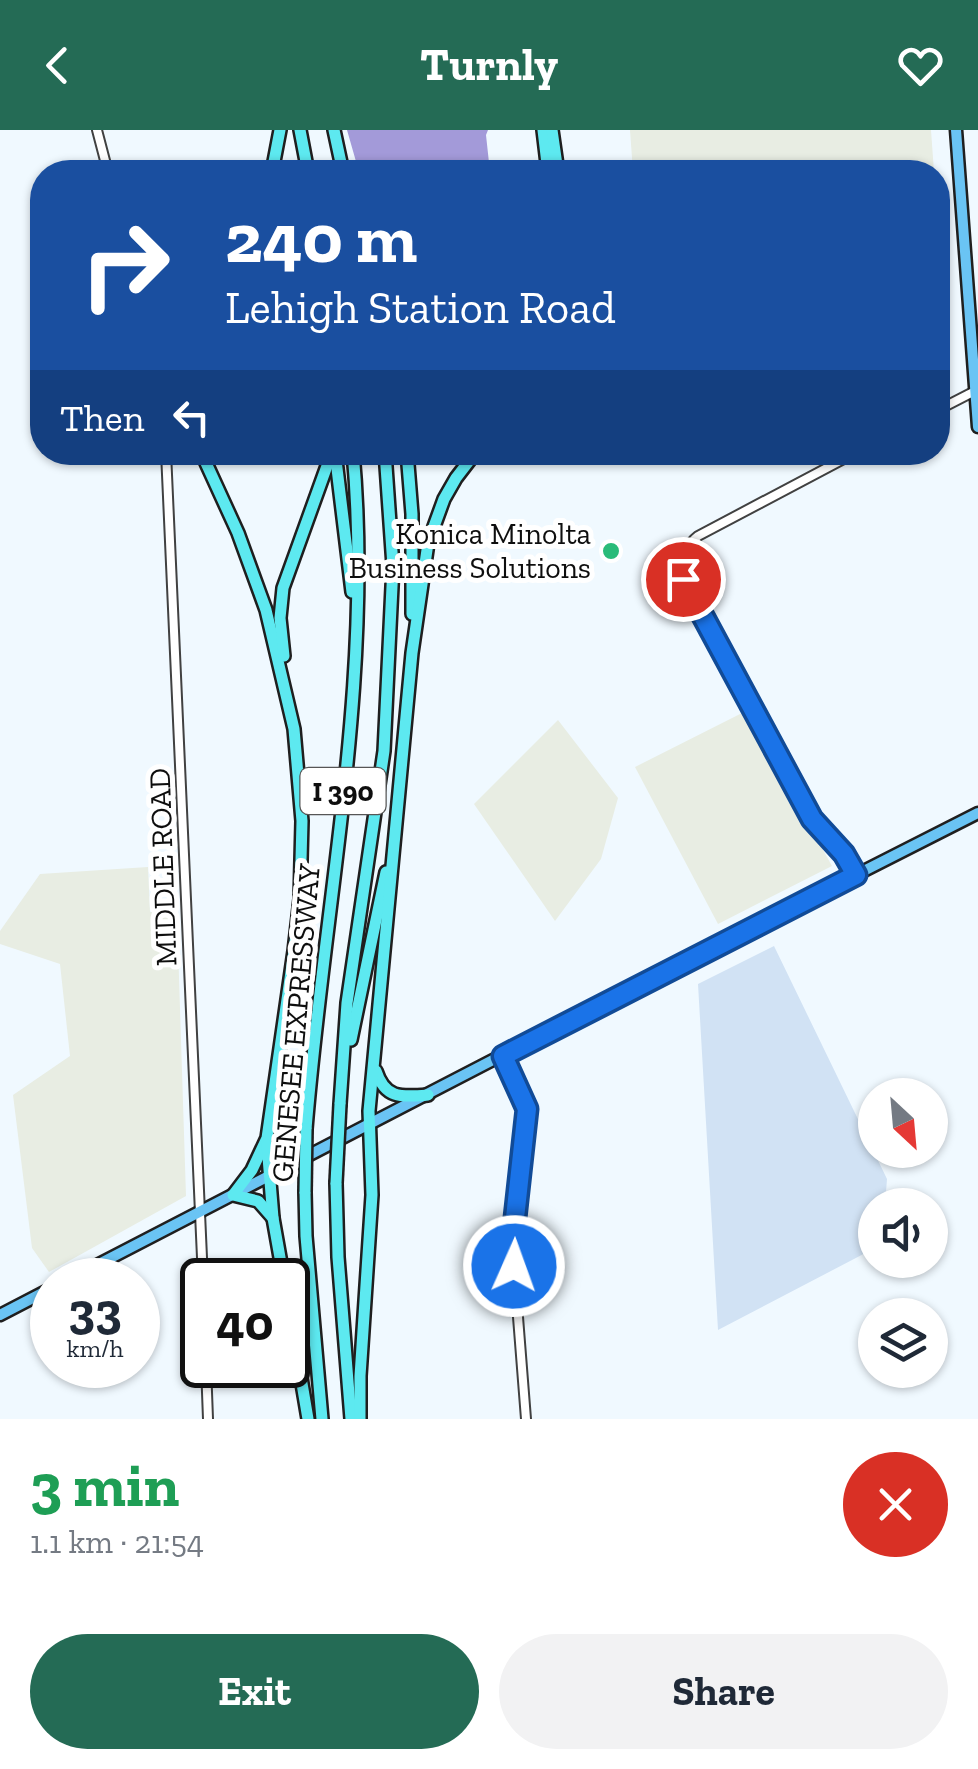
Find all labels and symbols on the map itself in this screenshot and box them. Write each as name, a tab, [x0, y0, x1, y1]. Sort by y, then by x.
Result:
place label: Konica Minolta Business Solutions	[349, 516, 591, 586]
pin	[641, 537, 726, 622]
marker: Konica Minolta Business Solutions	[600, 540, 622, 562]
street label: MIDDLE ROAD	[142, 767, 184, 967]
road number: I 390	[300, 768, 386, 814]
street label: GENESEE EXPRESSWAY	[264, 862, 328, 1184]
north arrow	[858, 1078, 948, 1168]
position arrow	[462, 1214, 566, 1318]
speed limit sign: 40	[180, 1258, 310, 1388]

